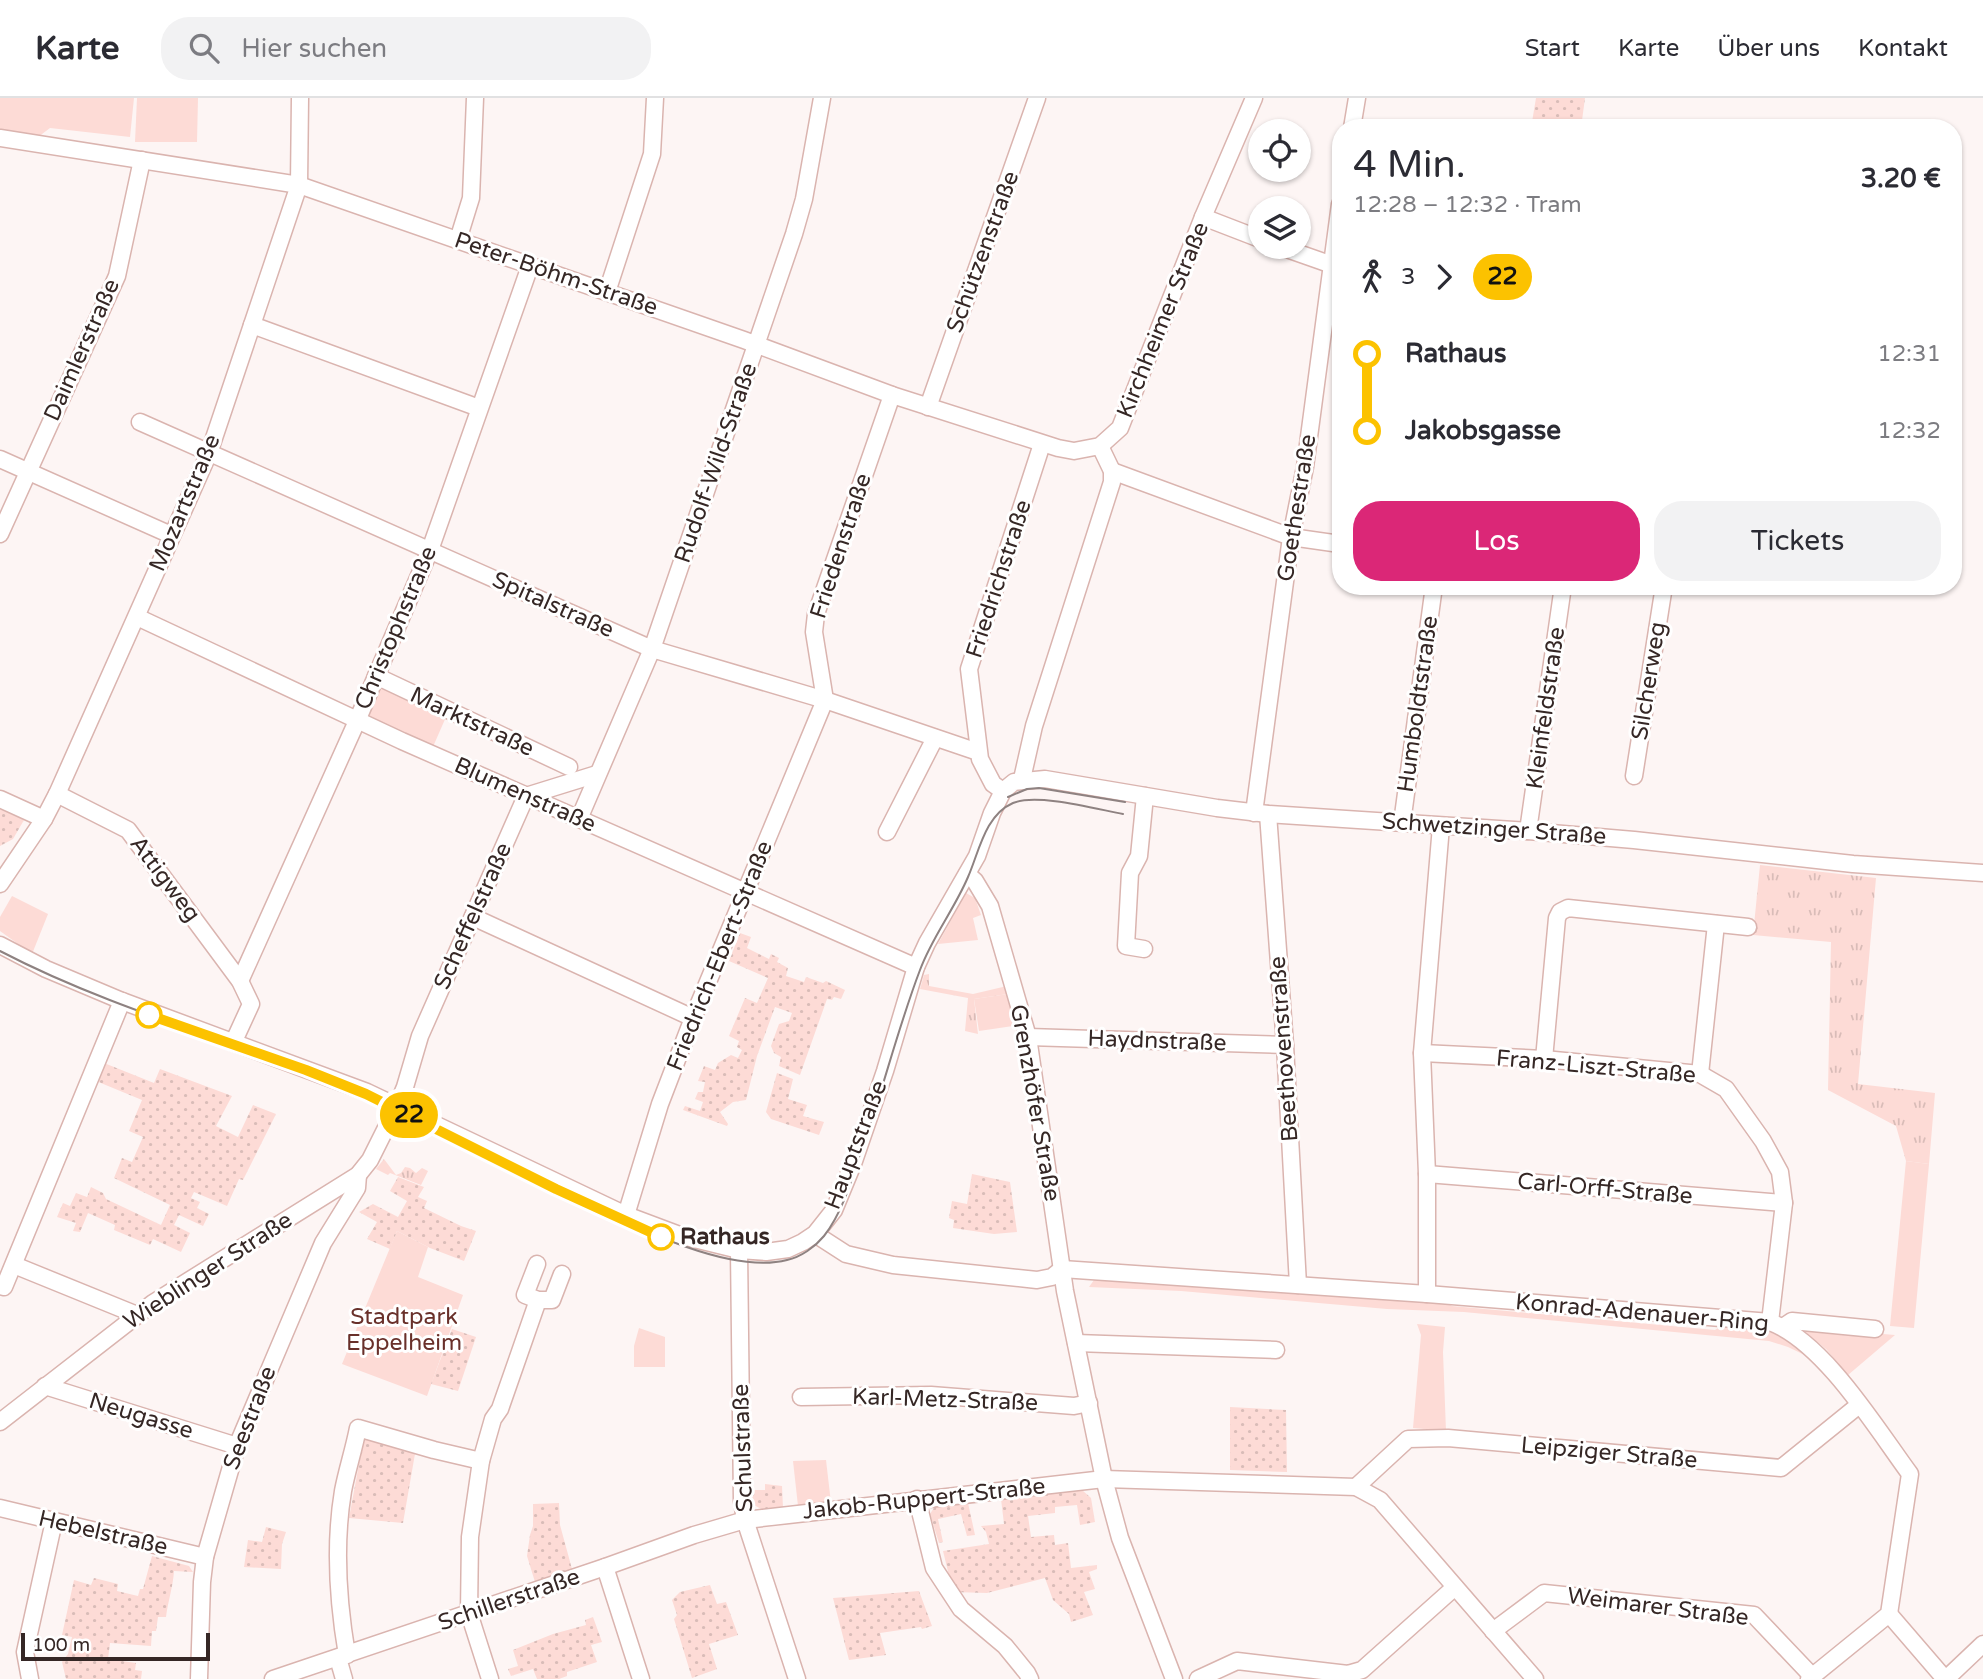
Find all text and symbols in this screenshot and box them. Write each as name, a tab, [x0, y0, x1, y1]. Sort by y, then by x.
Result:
search box	[161, 17, 651, 80]
text: Karte	[35, 29, 119, 68]
icon: search	[185, 29, 223, 67]
text: Hier suchen	[241, 33, 387, 64]
text: Start	[1525, 34, 1580, 63]
text: Karte	[1618, 34, 1679, 63]
text: Über uns	[1717, 34, 1820, 63]
text: Kontakt	[1858, 34, 1948, 63]
map controls	[1248, 119, 1311, 259]
button: locate	[1248, 119, 1311, 182]
text: 4 Min.	[1353, 142, 1466, 188]
text: 3.20 €	[1861, 163, 1941, 194]
street label: Schützenstraße	[941, 167, 1025, 337]
text: 12:28 – 12:32 · Tram	[1353, 191, 1582, 219]
button: layers	[1248, 196, 1311, 259]
street label: Kirchheimer Straße	[1111, 218, 1215, 422]
street label: Peter-Böhm-Straße	[451, 226, 661, 322]
icon: walk	[1353, 258, 1391, 296]
icon: forward	[1425, 258, 1463, 296]
text: 22	[1487, 262, 1518, 291]
text: 3	[1401, 263, 1415, 291]
street label: Daimlerstraße	[38, 274, 126, 426]
text: Rathaus	[1405, 338, 1506, 369]
text: 12:31	[1877, 340, 1941, 368]
street label: Rudolf-Wild-Straße	[669, 359, 763, 567]
text: Jakobsgasse	[1405, 415, 1561, 446]
text: 12:32	[1877, 417, 1941, 445]
street label: Mozartstraße	[144, 430, 226, 576]
street label: Goethestraße	[1272, 432, 1322, 584]
street label: Friedenstraße	[804, 470, 878, 622]
street label: Friedrichstraße	[960, 496, 1038, 662]
button: Los	[1353, 501, 1640, 581]
button: Tickets	[1654, 501, 1941, 581]
street label: Christophstraße	[349, 542, 443, 714]
street label: Spitalstraße	[488, 566, 618, 644]
street label: Humboldtstraße	[1392, 614, 1444, 794]
street label: Silcherweg	[1626, 620, 1672, 742]
street label: Kleinfeldstraße	[1521, 625, 1571, 791]
street label: Marktstraße	[405, 681, 539, 763]
street label: Blumenstraße	[450, 751, 600, 839]
street label: Schwetzinger Straße	[1381, 807, 1607, 851]
street label: Attigweg	[124, 831, 206, 927]
street label: Friedrich-Ebert-Straße	[661, 837, 779, 1075]
street label: Scheffelstraße	[428, 838, 518, 994]
street label: Beethovenstraße	[1264, 955, 1304, 1143]
unlabelled marker	[136, 1002, 162, 1028]
street label: Grenzhöfer Straße	[1004, 1002, 1066, 1204]
street label: Haydnstraße	[1087, 1025, 1227, 1057]
street label: Franz-Liszt-Straße	[1495, 1044, 1697, 1090]
street label: Hauptstraße	[819, 1077, 893, 1213]
line badge: 22	[378, 1092, 440, 1138]
text: 22	[394, 1100, 424, 1129]
street label: Carl-Orff-Straße	[1516, 1167, 1694, 1211]
street label: Wieblinger Straße	[118, 1206, 298, 1336]
place label: Rathaus	[680, 1223, 770, 1251]
marker: Rathaus	[648, 1224, 674, 1250]
street label: Konrad-Adenauer-Ring	[1514, 1288, 1770, 1338]
park label: Stadtpark Eppelheim	[346, 1303, 462, 1357]
street label: Seestraße	[217, 1362, 283, 1474]
street label: Schulstraße	[727, 1383, 759, 1513]
street label: Karl-Metz-Straße	[851, 1383, 1039, 1417]
street label: Neugasse	[85, 1387, 197, 1445]
street label: Leipziger Straße	[1520, 1431, 1698, 1475]
street label: Jakob-Ruppert-Straße	[801, 1472, 1047, 1526]
street label: Hebelstraße	[36, 1505, 170, 1561]
street label: Schillerstraße	[435, 1563, 583, 1637]
street label: Weimarer Straße	[1566, 1582, 1750, 1632]
scale bar	[21, 1630, 210, 1662]
text: 100 m	[32, 1634, 90, 1656]

